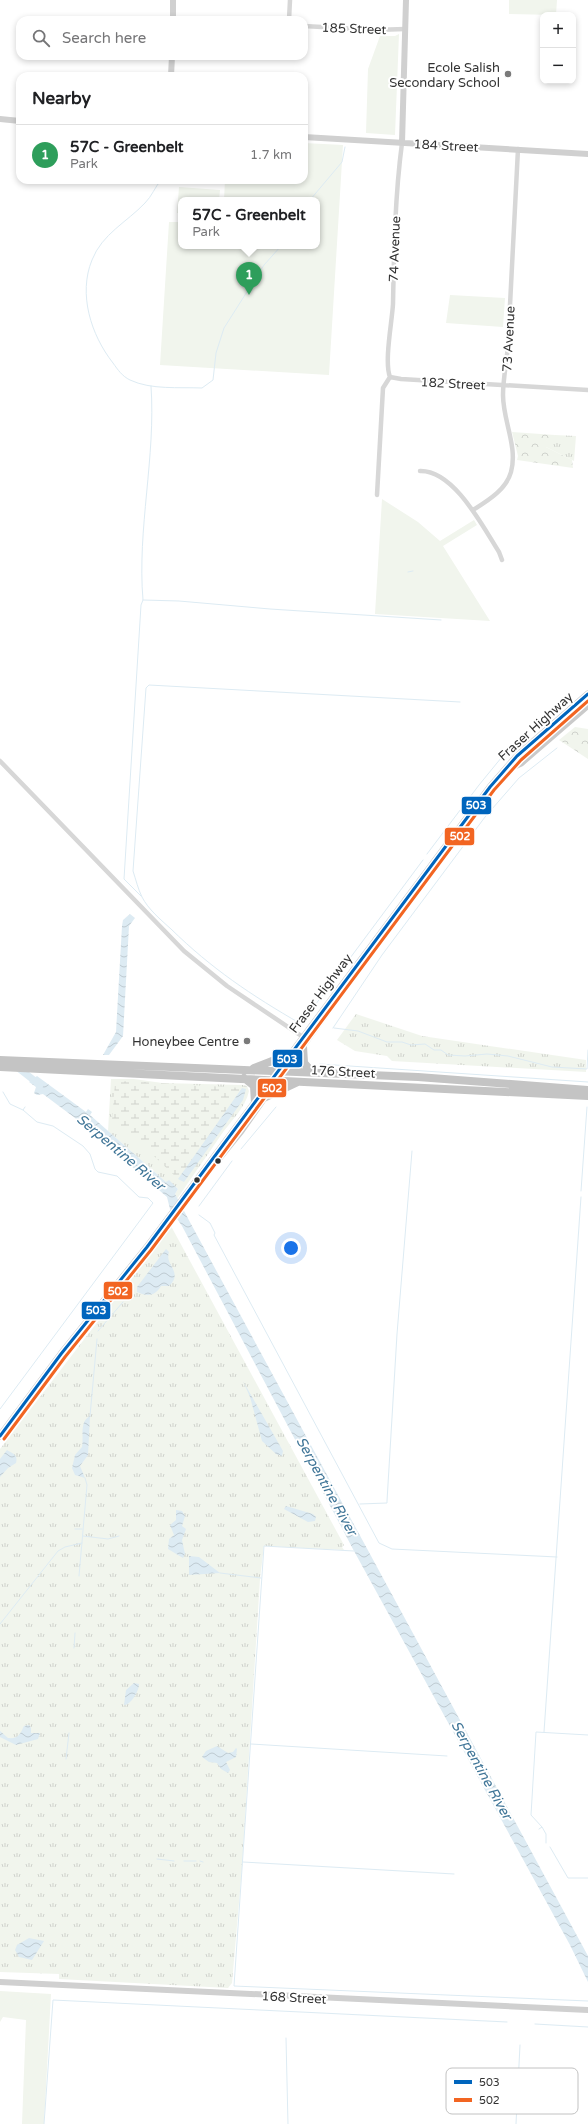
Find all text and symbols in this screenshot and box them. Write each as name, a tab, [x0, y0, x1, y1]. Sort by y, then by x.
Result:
map controls	[540, 12, 576, 84]
button: +	[540, 12, 576, 48]
search box	[16, 16, 308, 60]
street label: 185 Street	[321, 20, 387, 38]
icon: search	[30, 27, 52, 49]
text: Search here	[62, 29, 146, 47]
button: −	[540, 48, 576, 84]
place label: Ecole Salish Secondary School	[389, 60, 500, 91]
marker: Ecole Salish Secondary School	[503, 69, 513, 79]
text: Nearby	[32, 88, 91, 109]
street label: 184 Street	[413, 136, 479, 156]
text: 57C - Greenbelt	[70, 138, 184, 156]
text: 1	[41, 147, 49, 163]
text: 1.7 km	[250, 147, 292, 163]
text: Park	[70, 156, 98, 172]
popup	[178, 197, 320, 249]
text: 57C - Greenbelt	[192, 206, 306, 224]
street label: 74 Avenue	[386, 216, 404, 282]
text: Park	[192, 224, 220, 240]
pin: 1	[236, 262, 262, 295]
street label: 73 Avenue	[499, 306, 519, 373]
street label: 182 Street	[420, 374, 486, 394]
street label: Fraser Highway	[495, 689, 576, 765]
line badge: 503	[461, 796, 492, 815]
text: 503	[466, 799, 486, 812]
line badge: 502	[444, 827, 475, 846]
text: 502	[450, 830, 470, 843]
street label: Fraser Highway	[286, 951, 356, 1036]
place label: Honeybee Centre	[132, 1034, 239, 1050]
marker: Honeybee Centre	[242, 1036, 252, 1046]
line badge: 503	[272, 1049, 303, 1068]
text: 503	[277, 1053, 297, 1066]
street label: 176 Street	[310, 1062, 376, 1082]
line badge: 502	[257, 1078, 287, 1098]
text: 502	[262, 1082, 282, 1095]
water label: Serpentine River	[73, 1111, 170, 1195]
unlabelled marker	[213, 1156, 223, 1166]
unlabelled marker	[192, 1175, 202, 1185]
your location	[281, 1238, 301, 1258]
line badge: 502	[103, 1281, 133, 1300]
text: 502	[108, 1285, 128, 1298]
line badge: 503	[81, 1301, 111, 1320]
text: 503	[86, 1304, 106, 1317]
water label: Serpentine River	[292, 1434, 361, 1540]
water label: Serpentine River	[447, 1718, 516, 1824]
street label: 168 Street	[261, 1988, 327, 2008]
legend	[446, 2068, 578, 2114]
text: 503	[479, 2076, 500, 2089]
text: 502	[479, 2094, 500, 2107]

